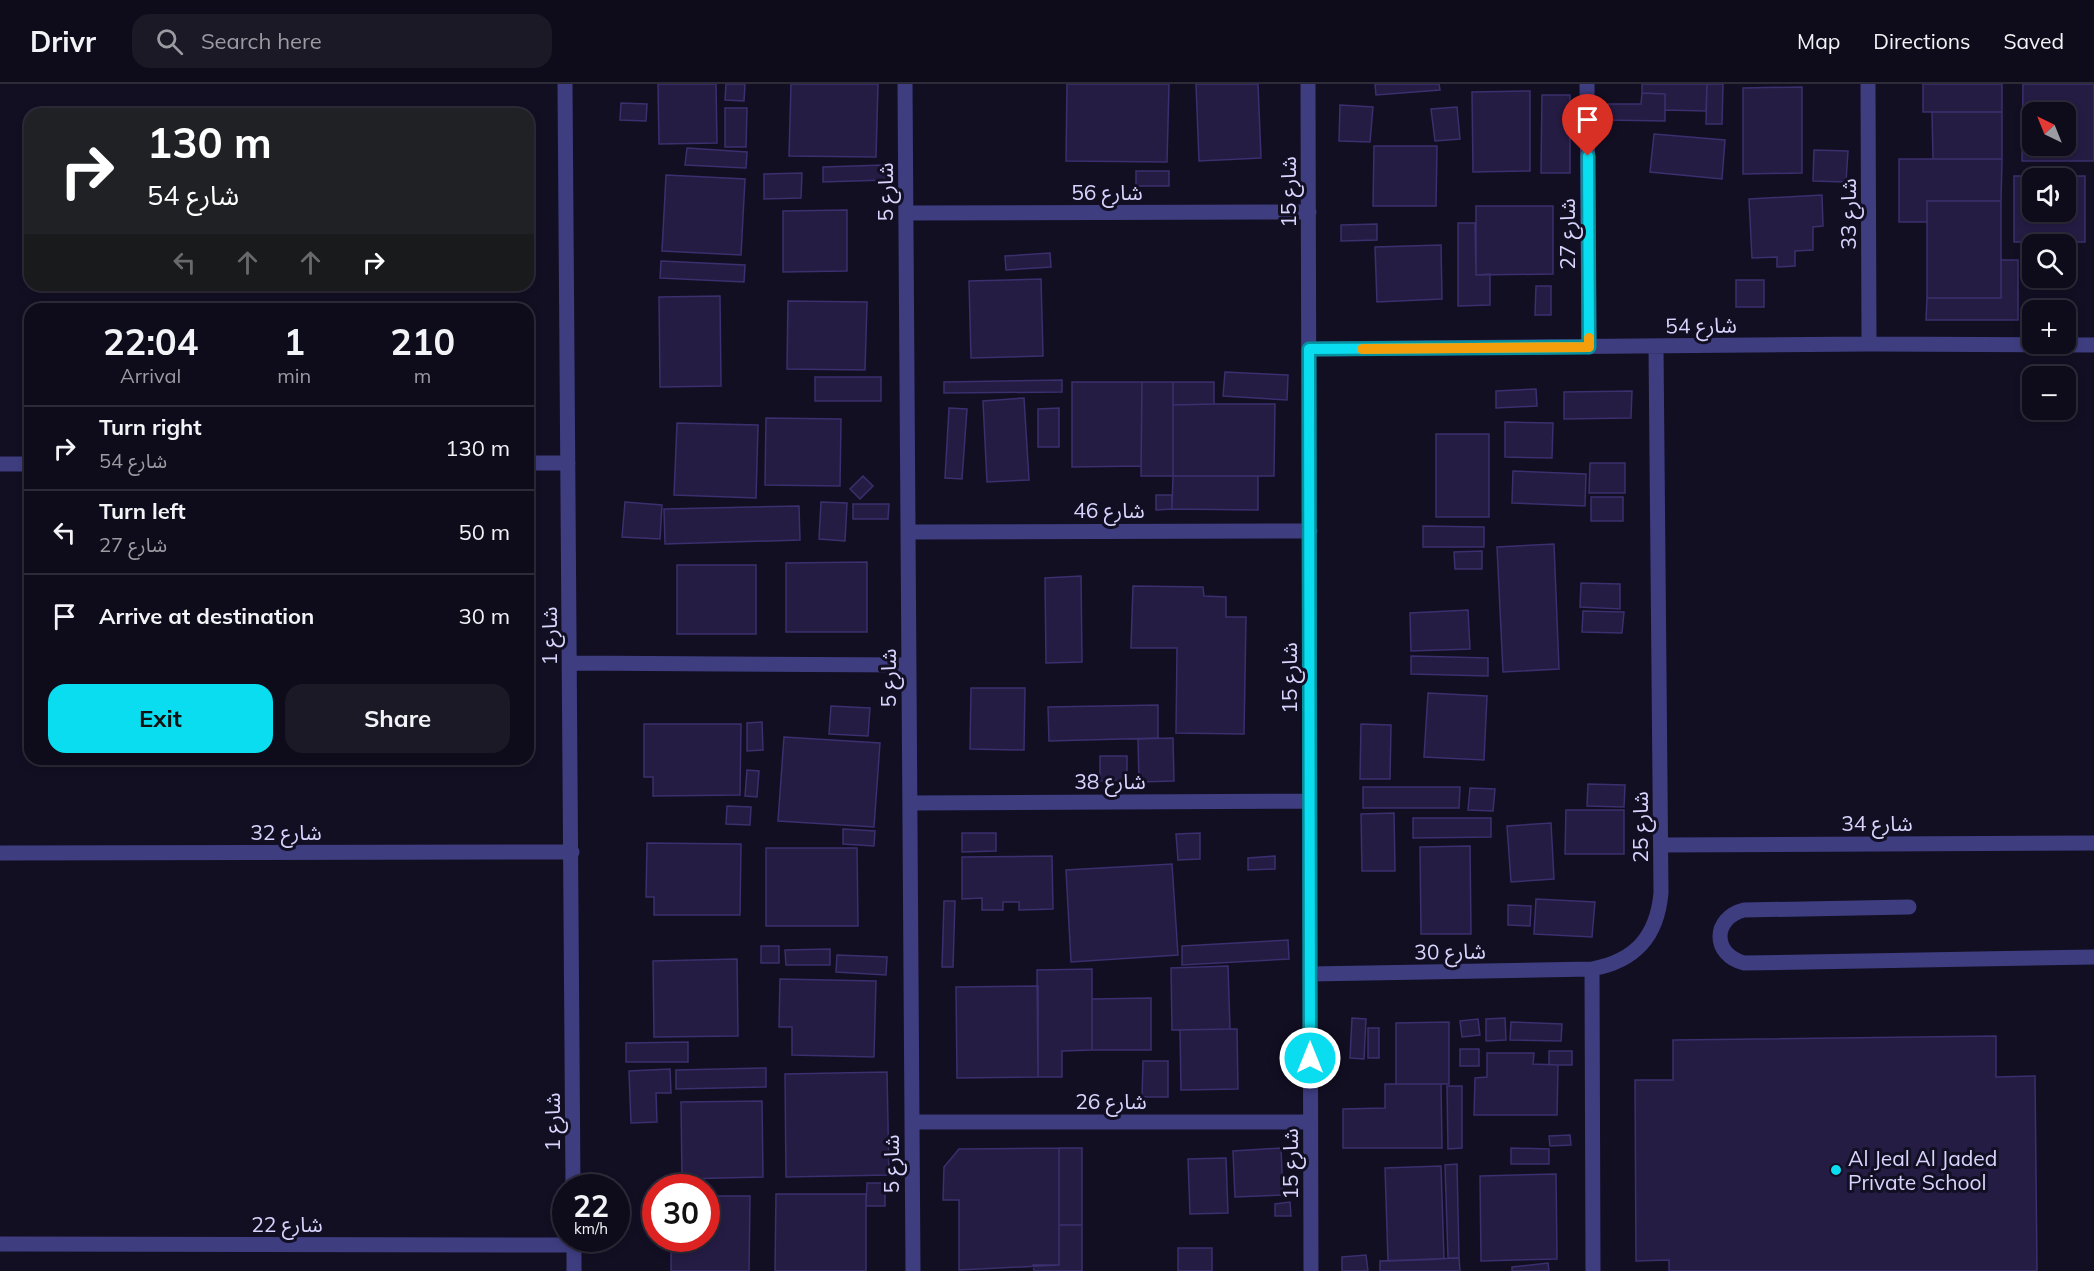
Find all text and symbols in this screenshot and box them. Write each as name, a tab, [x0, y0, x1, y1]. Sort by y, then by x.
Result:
search box	[132, 14, 552, 68]
text: Drivr	[30, 24, 96, 59]
icon: search	[153, 25, 186, 58]
text: Search here	[201, 27, 322, 55]
text: Map	[1797, 28, 1840, 54]
text: Directions	[1873, 28, 1970, 54]
text: Saved	[2003, 28, 2064, 54]
pin	[1562, 94, 1613, 156]
north arrow	[2022, 102, 2076, 156]
map controls	[2022, 102, 2076, 420]
icon: arrive	[1571, 103, 1604, 136]
text: 130 m	[147, 116, 272, 169]
icon: right	[48, 132, 126, 210]
street label: شارع 15	[1275, 156, 1304, 228]
street label: شارع 5	[872, 162, 901, 222]
button: sound	[2022, 168, 2076, 222]
text: شارع 54	[147, 178, 239, 212]
street label: شارع 33	[1835, 178, 1864, 250]
street label: شارع 56	[1071, 179, 1143, 208]
street label: شارع 27	[1554, 198, 1583, 270]
button: search	[2022, 234, 2076, 288]
icon: left	[168, 246, 201, 279]
icon: ahead	[231, 246, 264, 279]
icon: ahead	[294, 246, 327, 279]
icon: right	[357, 246, 390, 279]
button: +	[2022, 300, 2076, 354]
street label: شارع 54	[1665, 311, 1737, 342]
text: 22:04	[103, 319, 198, 364]
text: 1	[283, 319, 305, 364]
text: 210	[390, 319, 455, 364]
text: Arrival	[120, 363, 181, 388]
text: min	[277, 363, 311, 388]
text: m	[414, 363, 431, 388]
button: −	[2022, 366, 2076, 420]
text: Turn right	[99, 413, 202, 441]
icon: right	[48, 432, 81, 465]
text: 130 m	[445, 434, 510, 462]
text: شارع 54	[99, 448, 167, 473]
text: Turn left	[99, 497, 186, 525]
street label: شارع 46	[1073, 497, 1145, 526]
icon: left	[48, 516, 81, 549]
text: 50 m	[459, 518, 510, 546]
text: شارع 27	[99, 532, 167, 557]
icon: arrive	[48, 600, 81, 633]
text: Arrive at destination	[99, 602, 314, 630]
text: 30 m	[459, 602, 510, 630]
street label: شارع 1	[536, 606, 565, 666]
street label: شارع 15	[1276, 642, 1305, 714]
street label: شارع 5	[875, 648, 904, 708]
button: Exit	[48, 684, 273, 753]
button: Share	[285, 684, 510, 753]
street label: شارع 38	[1074, 768, 1146, 797]
street label: شارع 25	[1627, 791, 1656, 863]
street label: شارع 34	[1841, 810, 1913, 839]
street label: شارع 32	[250, 819, 322, 848]
street label: شارع 30	[1414, 937, 1486, 968]
position arrow	[1278, 1026, 1342, 1090]
street label: شارع 26	[1075, 1088, 1147, 1117]
street label: شارع 1	[539, 1092, 568, 1152]
street label: شارع 15	[1277, 1128, 1306, 1200]
street label: شارع 5	[878, 1134, 907, 1194]
place label: Al Jeal Al Jaded Private School	[1848, 1145, 1997, 1195]
marker: Al Jeal Al Jaded Private School	[1829, 1163, 1843, 1177]
speed limit sign: 30	[642, 1174, 720, 1252]
text: 22	[573, 1187, 609, 1225]
street label: شارع 22	[251, 1211, 323, 1240]
text: km/h	[574, 1219, 608, 1238]

